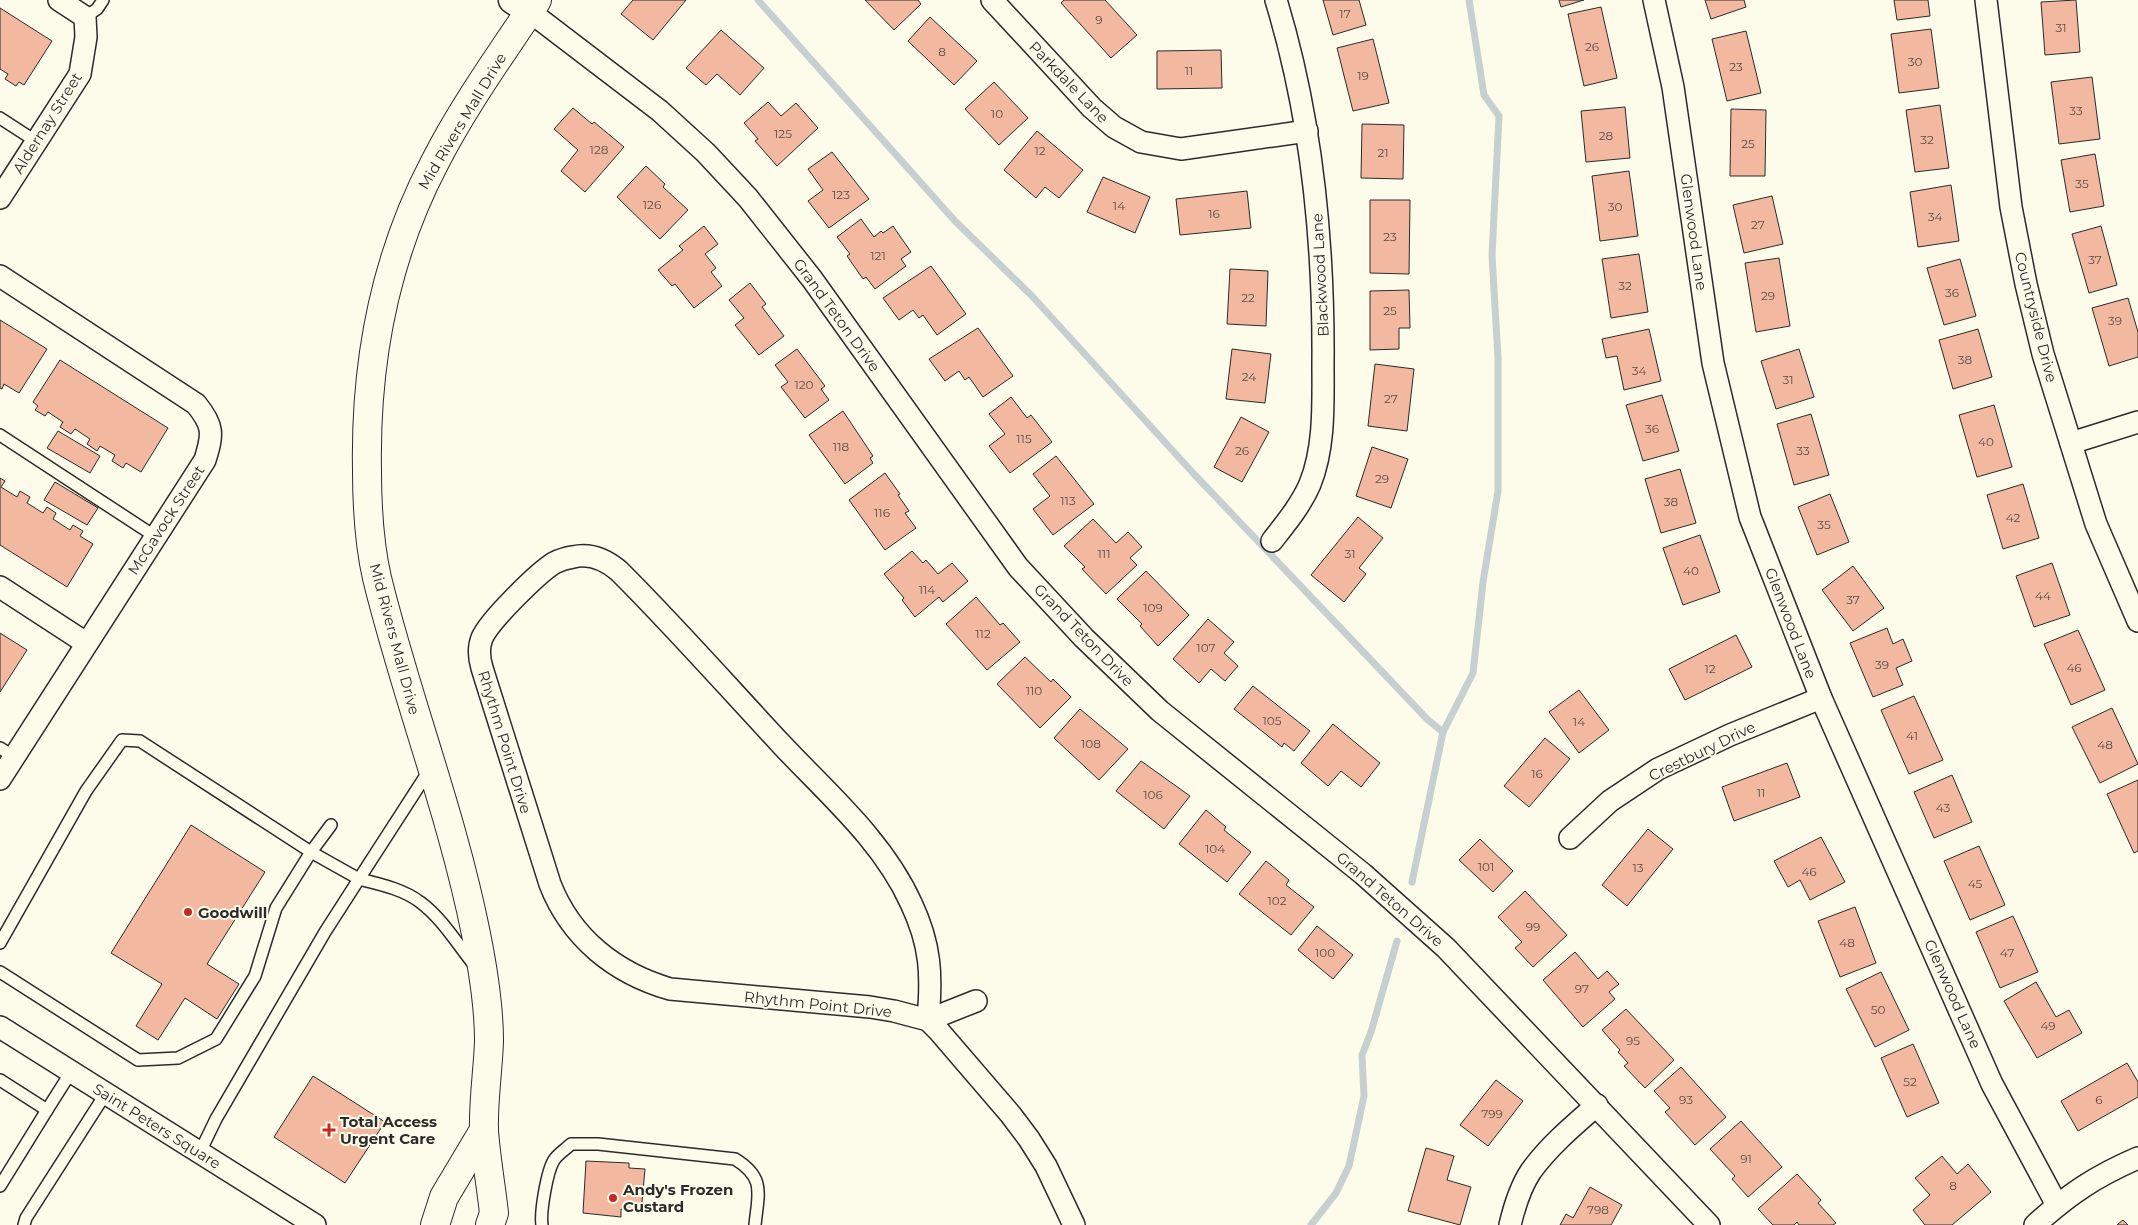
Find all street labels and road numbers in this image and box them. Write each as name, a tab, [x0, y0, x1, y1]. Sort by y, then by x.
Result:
street label: Parkdale Lane	[1025, 37, 1113, 127]
street label: Mid Rivers Mall Drive	[414, 49, 510, 193]
street label: Aldernay Street	[8, 69, 86, 177]
street label: Glenwood Lane	[1676, 173, 1712, 291]
street label: Blackwood Lane	[1307, 213, 1333, 337]
street label: Countryside Drive	[2011, 250, 2061, 384]
street label: Grand Teton Drive	[789, 255, 885, 375]
street label: McGavock Street	[123, 462, 209, 578]
street label: Mid Rivers Mall Drive	[366, 561, 424, 717]
street label: Glenwood Lane	[1761, 565, 1821, 681]
street label: Grand Teton Drive	[1030, 580, 1138, 690]
street label: Rhythm Point Drive	[474, 668, 536, 816]
street label: Crestbury Drive	[1646, 717, 1758, 785]
street label: Grand Teton Drive	[1333, 847, 1447, 951]
street label: Glenwood Lane	[1920, 936, 1986, 1052]
street label: Rhythm Point Drive	[743, 987, 893, 1021]
street label: Saint Peters Square	[90, 1079, 224, 1173]

